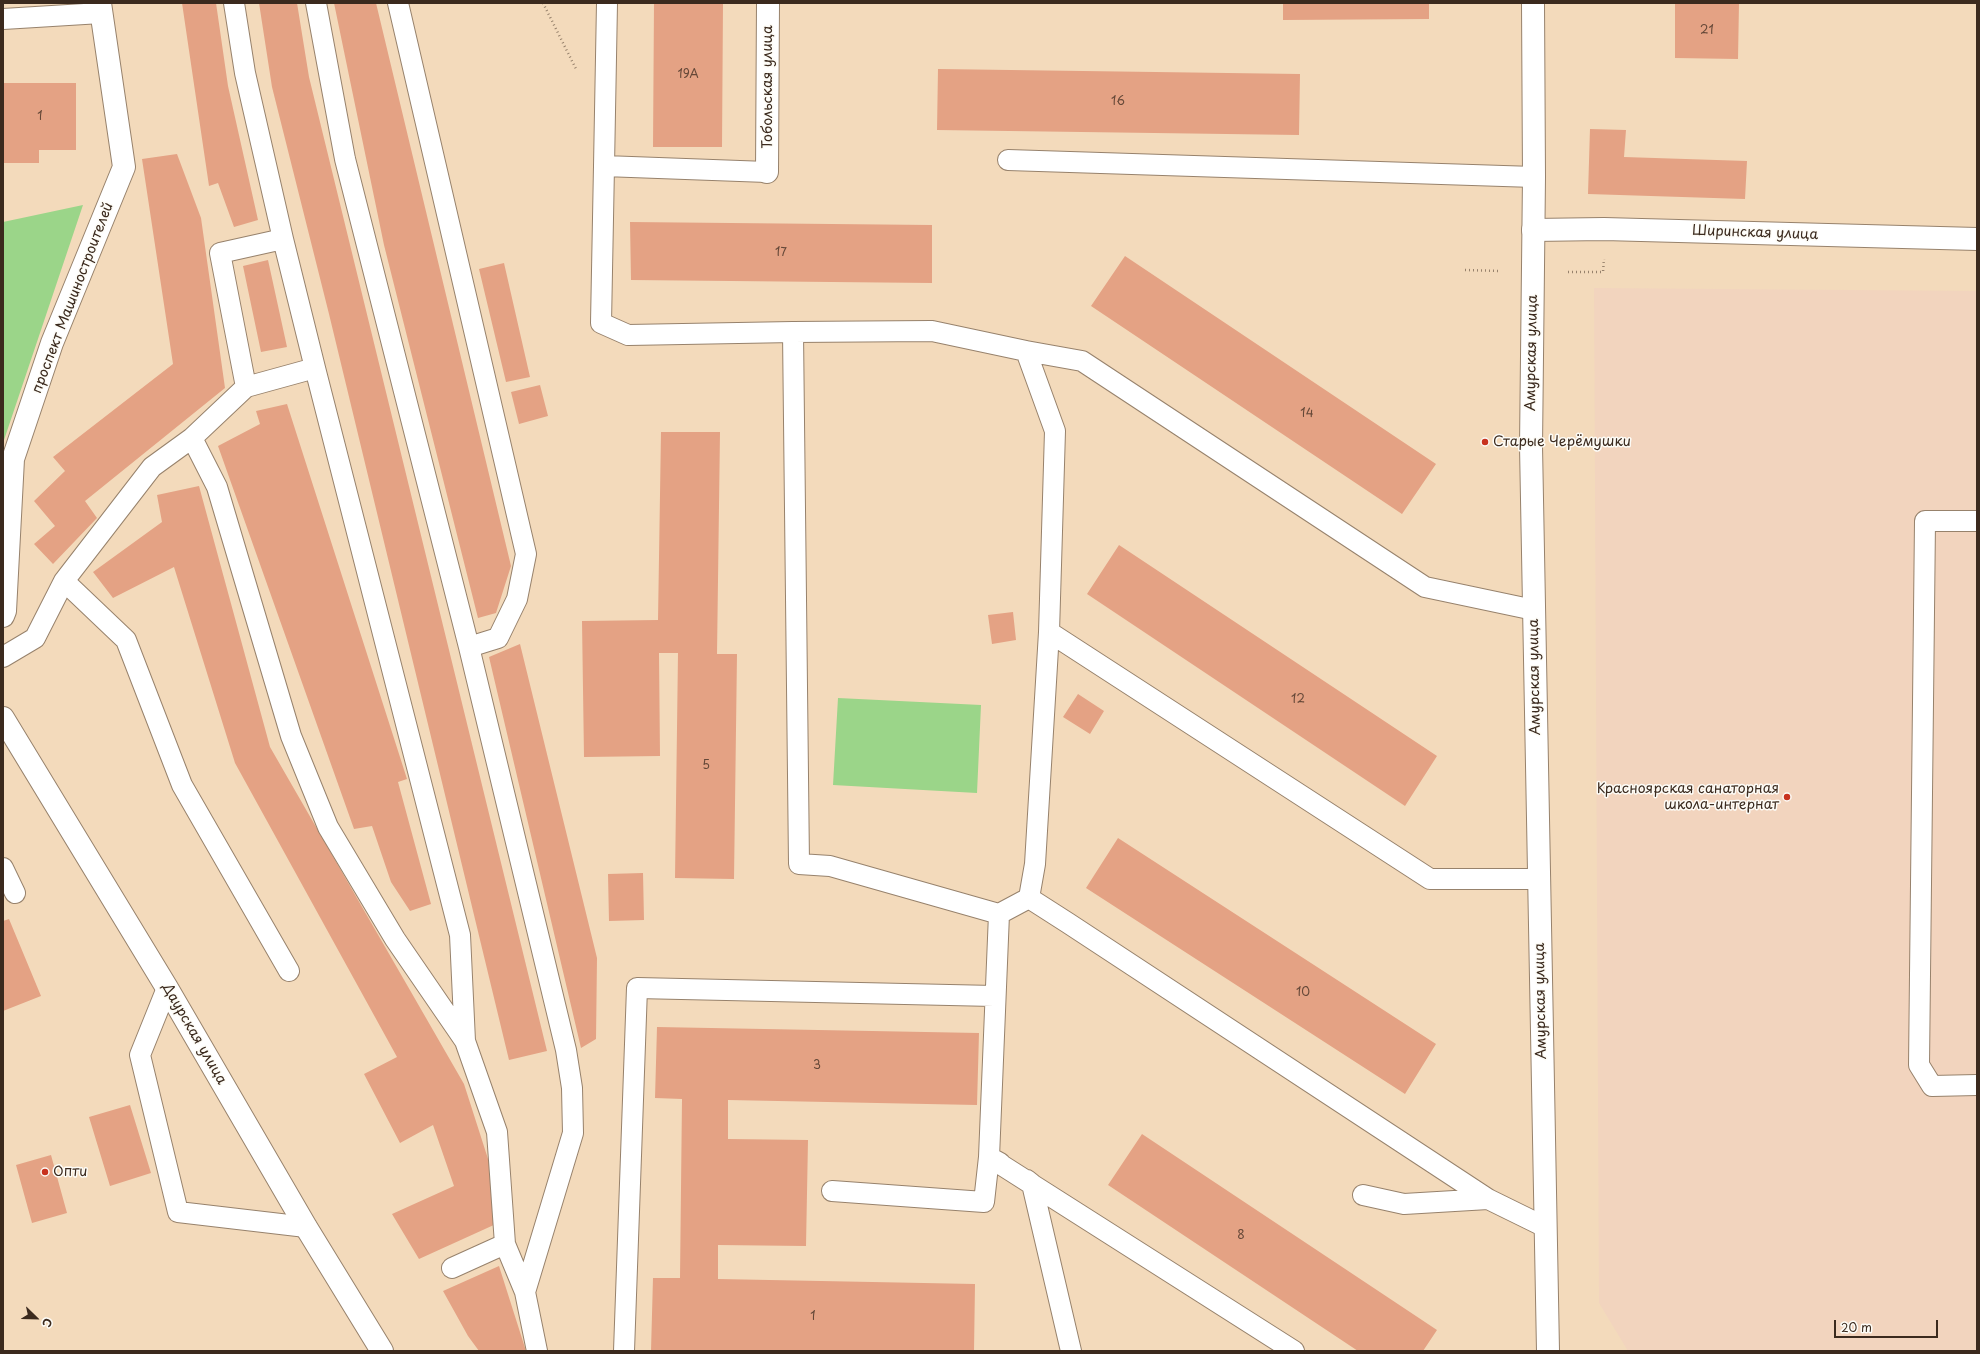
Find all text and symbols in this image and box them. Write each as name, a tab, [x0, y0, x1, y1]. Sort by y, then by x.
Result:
house number: 21	[1700, 24, 1714, 38]
street label: Тобольская улица	[760, 25, 776, 149]
house number: 19А	[677, 68, 699, 82]
house number: 16	[1111, 95, 1125, 109]
house number: 1	[37, 110, 43, 124]
street label: проспект Машиностроителей	[29, 200, 117, 396]
street label: Ширинская улица	[1692, 222, 1818, 244]
house number: 17	[775, 246, 787, 260]
street label: Амурская улица	[1523, 295, 1541, 411]
house number: 14	[1300, 407, 1314, 421]
place label: Старые Черёмушки	[1493, 434, 1631, 450]
marker: Старые Черёмушки	[1480, 437, 1490, 447]
street label: Амурская улица	[1526, 619, 1544, 735]
house number: 12	[1291, 693, 1305, 707]
house number: 5	[702, 759, 710, 773]
place label: Красноярская санаторная школа-интернат	[1597, 781, 1779, 814]
marker: Красноярская санаторная школа-интернат	[1782, 792, 1792, 802]
street label: Амурская улица	[1532, 943, 1550, 1059]
street label: Даурская улица	[158, 980, 230, 1088]
house number: 10	[1296, 986, 1310, 1000]
house number: 3	[813, 1059, 821, 1073]
place label: Опти	[53, 1164, 88, 1180]
marker: Опти	[40, 1167, 50, 1177]
house number: 8	[1237, 1229, 1245, 1243]
north arrow	[16, 1298, 56, 1338]
house number: 1	[810, 1310, 816, 1324]
scale bar	[1836, 1312, 1940, 1338]
text: С	[38, 1316, 57, 1330]
text: 20 m	[1841, 1318, 1872, 1336]

